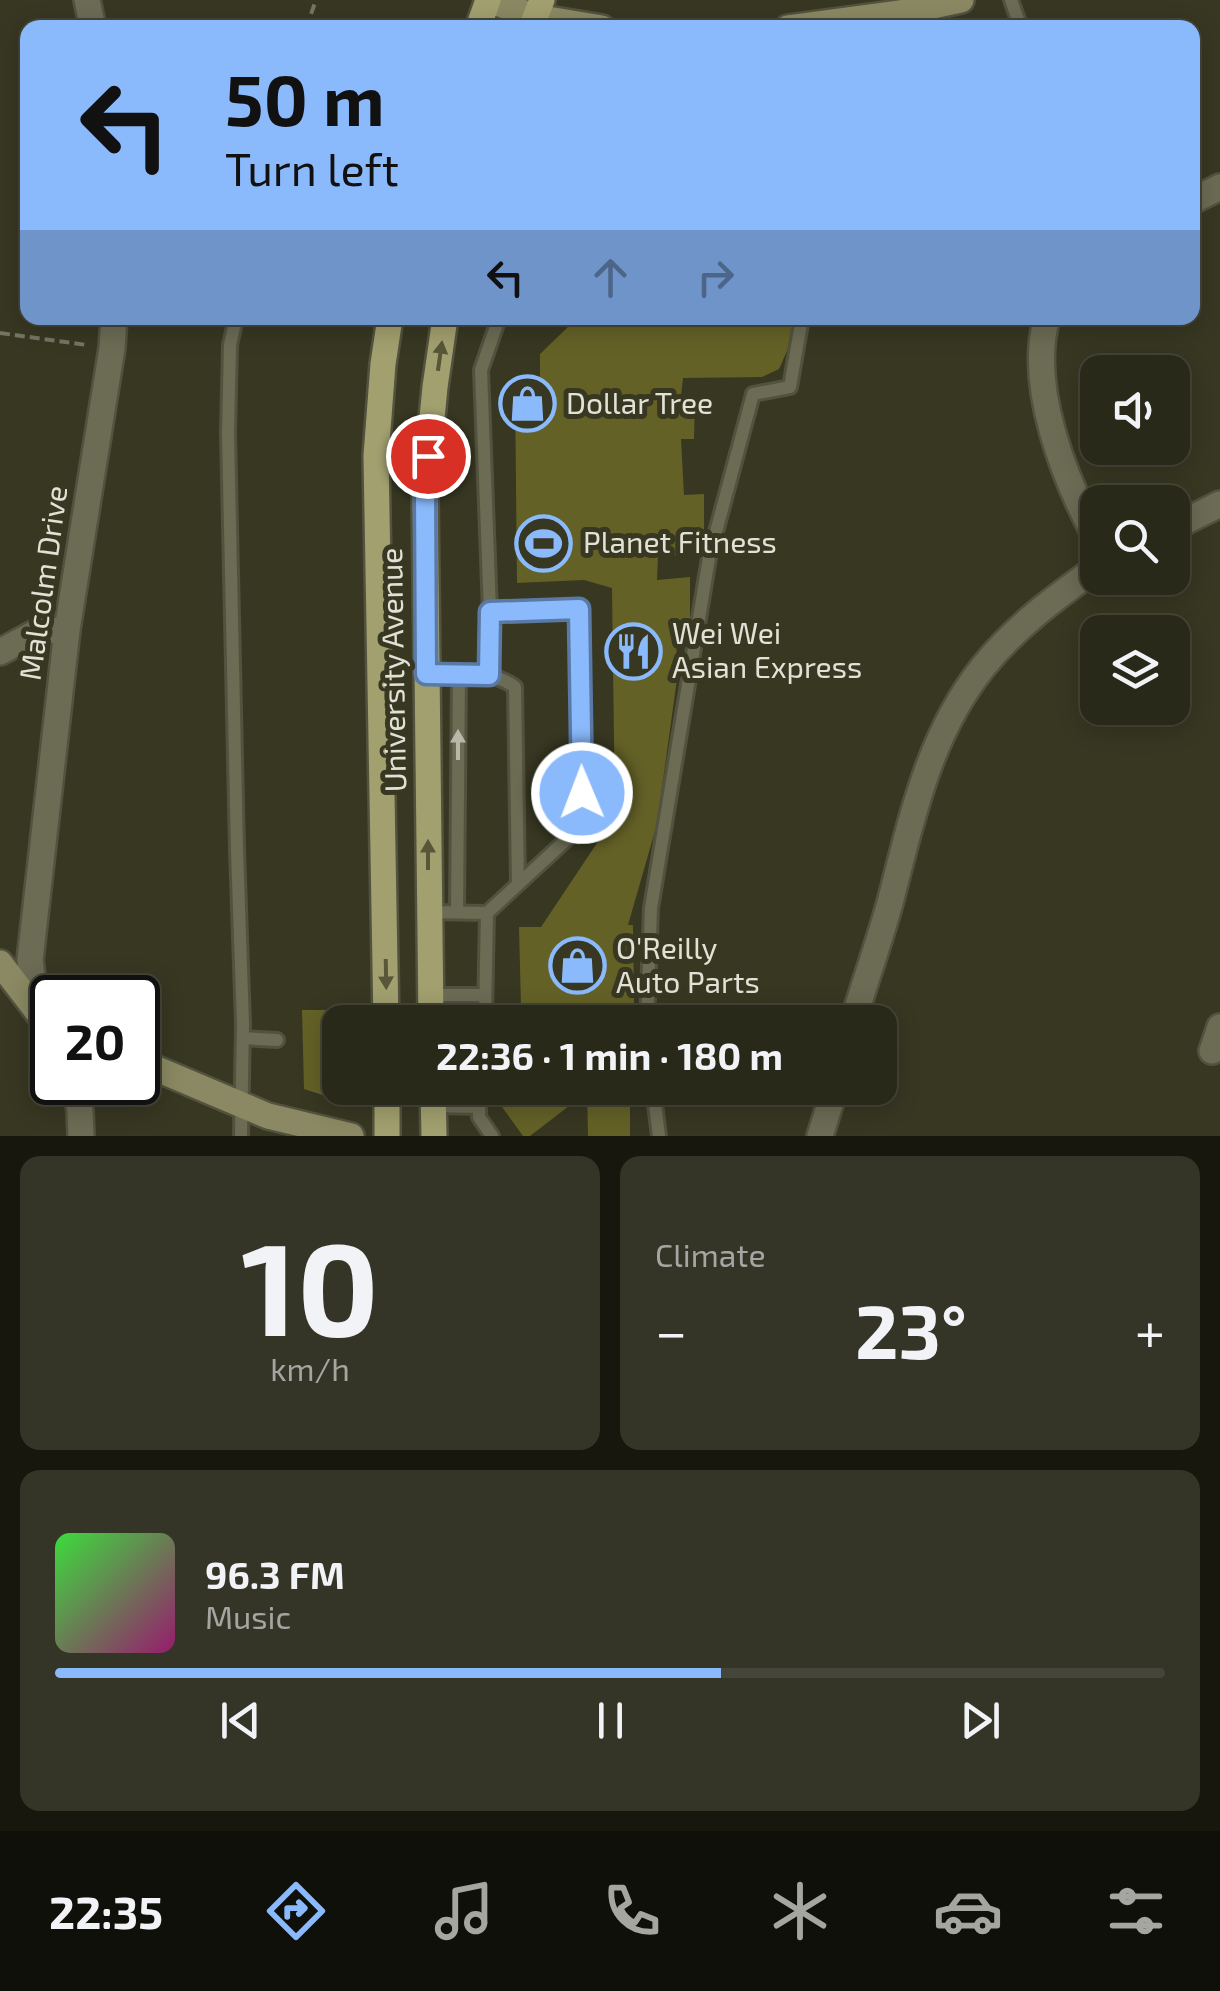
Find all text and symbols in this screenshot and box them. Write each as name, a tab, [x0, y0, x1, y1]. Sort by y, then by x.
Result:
text: 50 m	[225, 56, 385, 140]
icon: left	[60, 60, 190, 190]
text: Turn left	[225, 141, 399, 195]
icon: left	[478, 250, 533, 305]
icon: ahead	[583, 250, 638, 305]
icon: right	[688, 250, 743, 305]
one-way arrow	[432, 340, 448, 371]
map controls	[1080, 355, 1190, 725]
button: sound	[1080, 355, 1190, 465]
shop icon: Dollar Tree	[497, 374, 557, 434]
place label: Dollar Tree	[566, 384, 713, 420]
pin	[386, 414, 471, 499]
icon: arrive	[401, 429, 456, 484]
street label: Malcolm Drive	[11, 483, 74, 682]
button: search	[1080, 485, 1190, 595]
sports icon: Planet Fitness	[514, 513, 574, 573]
place label: Planet Fitness	[583, 523, 777, 559]
street label: University Avenue	[372, 547, 412, 793]
place label: Wei Wei Asian Express	[672, 614, 862, 684]
button: layers	[1080, 615, 1190, 725]
restaurant icon: Wei Wei Asian Express	[603, 621, 663, 681]
one-way arrow	[451, 728, 467, 760]
position arrow	[530, 741, 634, 845]
one-way arrow	[420, 839, 436, 871]
place label: O'Reilly Auto Parts	[616, 929, 760, 999]
shop icon: O'Reilly Auto Parts	[547, 936, 607, 996]
one-way arrow	[378, 959, 394, 991]
speed limit sign: 20	[30, 975, 160, 1105]
text: 22:36 · 1 min · 180 m	[436, 1032, 783, 1078]
text: 10	[241, 1206, 379, 1362]
text: Climate	[655, 1235, 766, 1273]
text: 23°	[855, 1284, 967, 1374]
text: −	[655, 1297, 687, 1363]
text: +	[1135, 1297, 1165, 1363]
text: km/h	[270, 1349, 350, 1387]
text: 96.3 FM	[205, 1551, 345, 1597]
text: Music	[205, 1597, 291, 1635]
icon: previous	[213, 1693, 268, 1748]
icon: pause	[583, 1693, 638, 1748]
icon: next	[953, 1693, 1008, 1748]
icon: directions	[261, 1876, 331, 1946]
icon: music	[429, 1876, 499, 1946]
icon: phone	[597, 1876, 667, 1946]
icon: climate	[765, 1876, 835, 1946]
icon: car	[933, 1876, 1003, 1946]
icon: filters	[1101, 1876, 1171, 1946]
text: 22:35	[49, 1884, 163, 1938]

